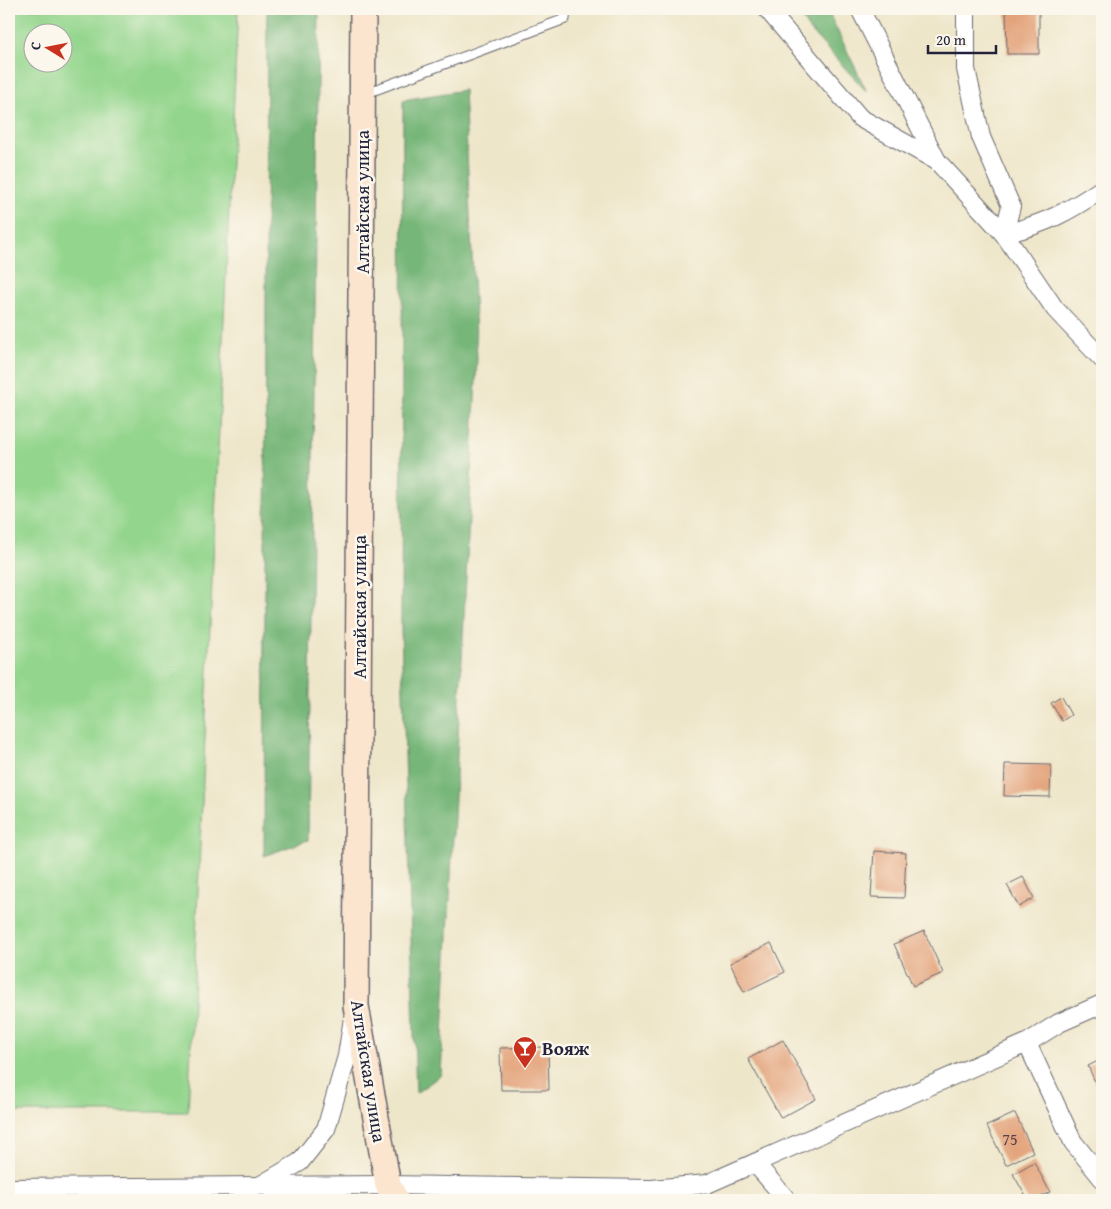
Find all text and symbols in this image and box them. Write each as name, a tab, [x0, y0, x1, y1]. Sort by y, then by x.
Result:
north arrow	[22, 22, 72, 72]
scale bar	[928, 22, 996, 54]
text: 20 m	[936, 29, 967, 50]
text: С	[25, 40, 46, 51]
street label: Алтайская улица	[348, 130, 376, 274]
street label: Алтайская улица	[345, 535, 373, 679]
street label: Алтайская улица	[344, 998, 394, 1144]
place label: Вояж	[542, 1034, 590, 1062]
bar icon: Вояж	[512, 1035, 538, 1069]
house number: 75	[1002, 1127, 1018, 1151]

